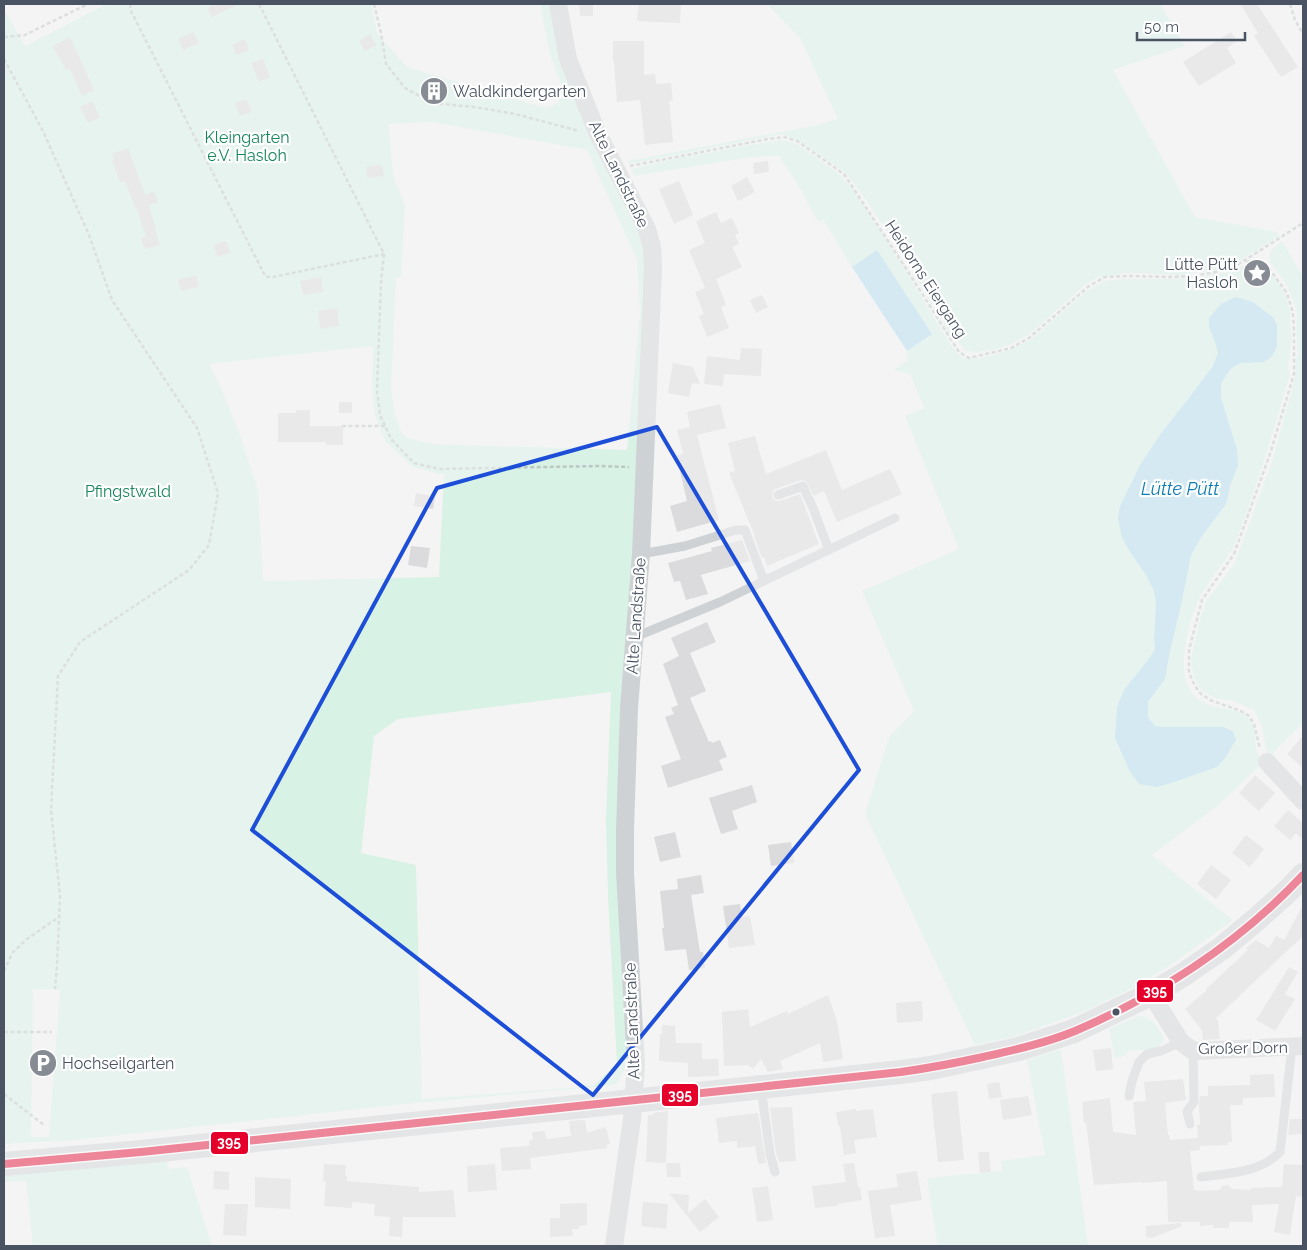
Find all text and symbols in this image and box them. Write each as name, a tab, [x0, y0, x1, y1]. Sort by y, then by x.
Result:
scale bar	[1137, 10, 1244, 42]
text: 50 m	[1144, 18, 1179, 36]
building icon: Waldkindergarten	[419, 76, 449, 106]
place label: Waldkindergarten	[453, 82, 586, 101]
street label: Alte Landstraße	[585, 117, 653, 231]
park label: Kleingarten e.V. Hasloh	[204, 128, 290, 165]
street label: Heidorns Eiergang	[881, 217, 971, 341]
place label: Lütte Pütt Hasloh	[1165, 255, 1239, 292]
place icon: Lütte Pütt Hasloh	[1242, 258, 1272, 288]
water label: Lütte Pütt	[1141, 478, 1219, 499]
park label: Pfingstwald	[85, 482, 171, 501]
street label: Alte Landstraße	[622, 557, 650, 675]
street label: Alte Landstraße	[620, 962, 644, 1080]
line badge: 395	[1136, 979, 1174, 1003]
text: 395	[1143, 983, 1167, 999]
unlabelled marker	[1111, 1007, 1121, 1017]
street label: Großer Dorn	[1198, 1038, 1288, 1058]
parking icon: Hochseilgarten	[28, 1048, 58, 1078]
place label: Hochseilgarten	[62, 1054, 174, 1073]
line badge: 395	[661, 1083, 699, 1107]
text: 395	[668, 1087, 692, 1103]
line badge: 395	[210, 1131, 249, 1155]
text: 395	[217, 1134, 241, 1150]

